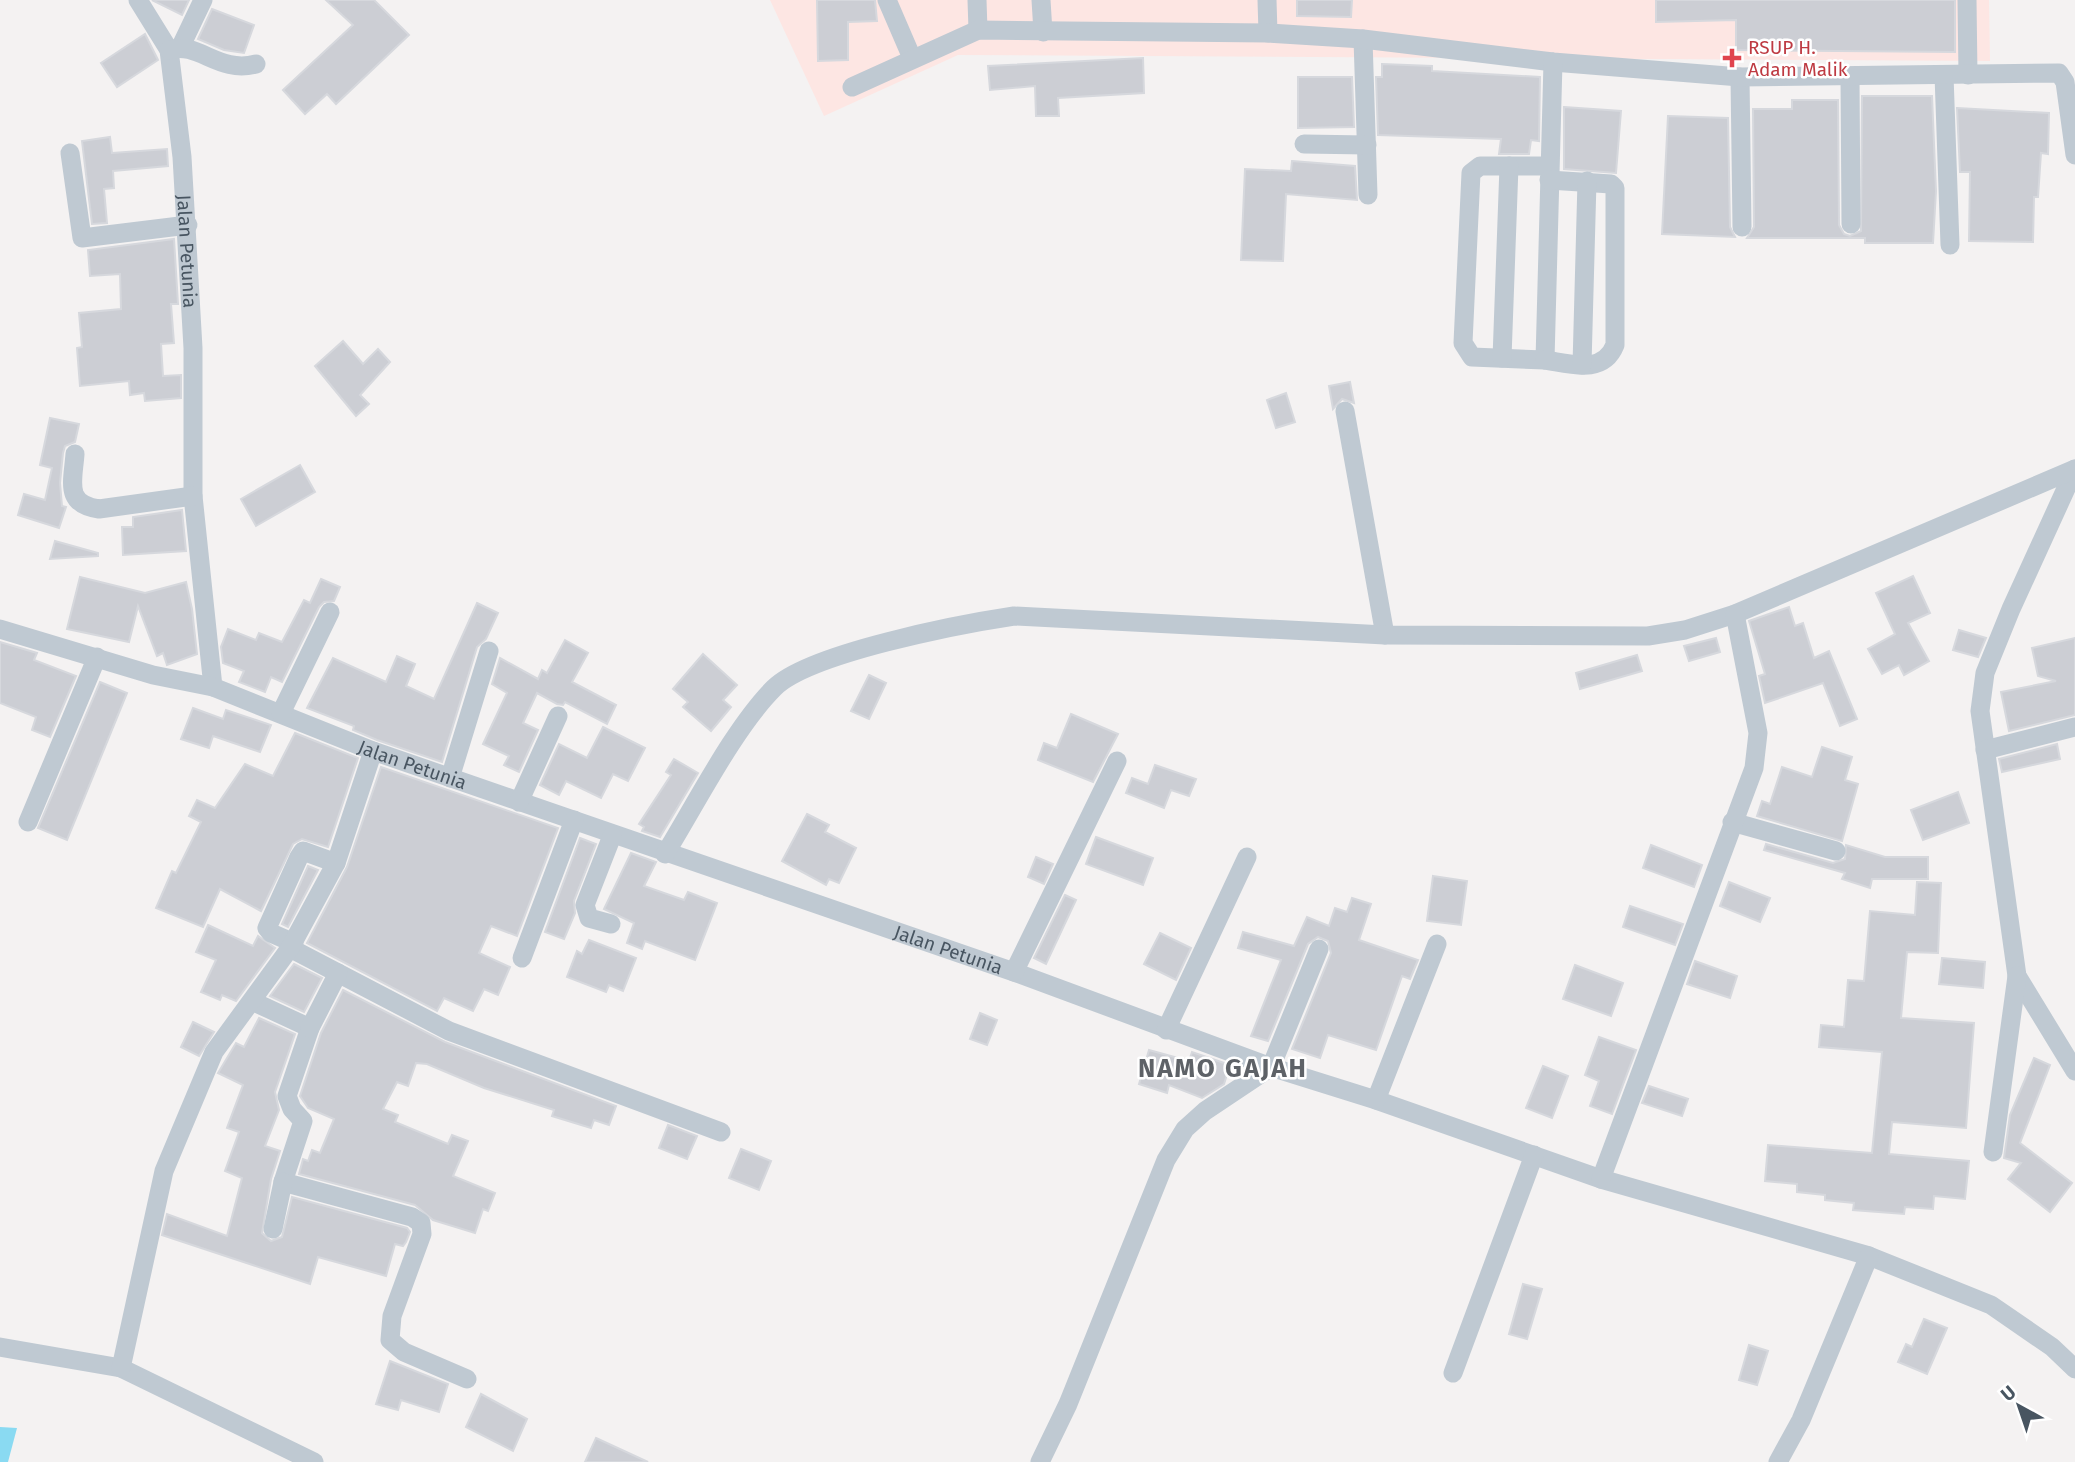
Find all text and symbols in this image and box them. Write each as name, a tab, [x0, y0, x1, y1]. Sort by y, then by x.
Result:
place label: RSUP H. Adam Malik	[1748, 36, 1848, 81]
marker: RSUP H. Adam Malik	[1722, 48, 1742, 68]
street label: Jalan Petunia	[172, 194, 202, 309]
street label: Jalan Petunia	[355, 735, 470, 794]
street label: Jalan Petunia	[891, 920, 1006, 979]
district label: NAMO GAJAH	[1138, 1053, 1308, 1084]
north arrow	[1984, 1371, 2054, 1441]
text: U	[1996, 1381, 2021, 1406]

